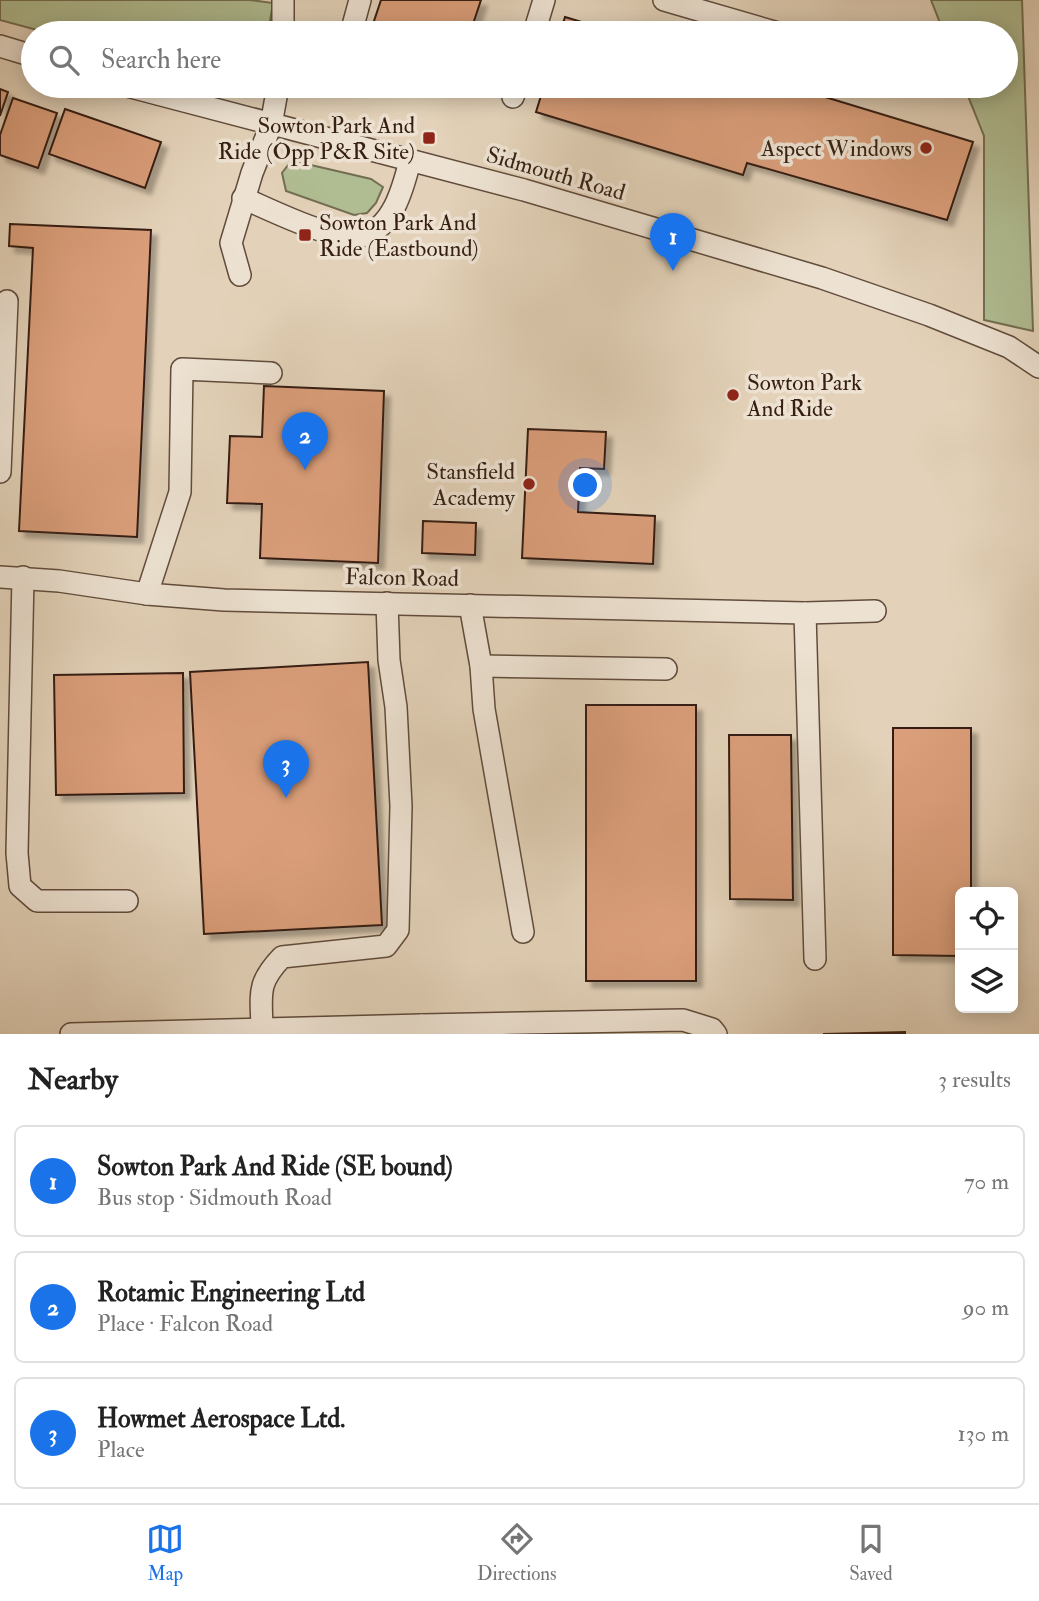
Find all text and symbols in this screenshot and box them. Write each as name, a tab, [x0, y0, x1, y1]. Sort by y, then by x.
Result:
search box	[21, 21, 1018, 98]
icon: search	[45, 41, 83, 79]
text: Search here	[101, 44, 221, 76]
place label: Sowton Park And Ride (Opp P&R Site)	[218, 111, 415, 167]
marker: Sowton Park And Ride (Opp P&R Site)	[421, 130, 437, 146]
place label: Aspect Windows	[760, 134, 912, 164]
street label: Sidmouth Road	[483, 140, 629, 207]
marker: Aspect Windows	[918, 140, 934, 156]
place label: Sowton Park And Ride (Eastbound)	[319, 208, 479, 263]
pin: 1	[650, 213, 696, 271]
marker: Sowton Park And Ride (Eastbound)	[297, 227, 313, 243]
place label: Sowton Park And Ride	[746, 368, 862, 423]
marker: Sowton Park And Ride	[725, 387, 741, 403]
pin: 2	[282, 412, 328, 470]
place label: Stansfield Academy	[426, 457, 516, 512]
your location	[568, 468, 602, 502]
marker: Stansfield Academy	[521, 476, 537, 492]
street label: Falcon Road	[345, 562, 459, 593]
pin: 3	[263, 740, 309, 798]
map controls	[955, 887, 1018, 1013]
button: locate	[955, 887, 1018, 950]
button: layers	[955, 950, 1018, 1013]
text: Nearby	[28, 1061, 118, 1098]
text: 3 results	[938, 1065, 1011, 1094]
text: Sowton Park And Ride (SE bound)	[97, 1151, 453, 1183]
text: 1	[49, 1167, 57, 1196]
text: 70 m	[964, 1167, 1009, 1196]
text: Bus stop · Sidmouth Road	[97, 1183, 332, 1212]
text: Rotamic Engineering Ltd	[97, 1277, 365, 1309]
text: 2	[47, 1293, 59, 1322]
text: 90 m	[963, 1293, 1009, 1322]
text: Place · Falcon Road	[97, 1309, 273, 1338]
text: Howmet Aerospace Ltd.	[97, 1403, 345, 1435]
text: 3	[49, 1419, 57, 1448]
text: 130 m	[957, 1419, 1009, 1448]
text: Place	[97, 1435, 145, 1464]
tab: Map	[146, 1520, 184, 1586]
tab: Directions	[477, 1520, 557, 1586]
tab: Saved	[849, 1520, 893, 1586]

